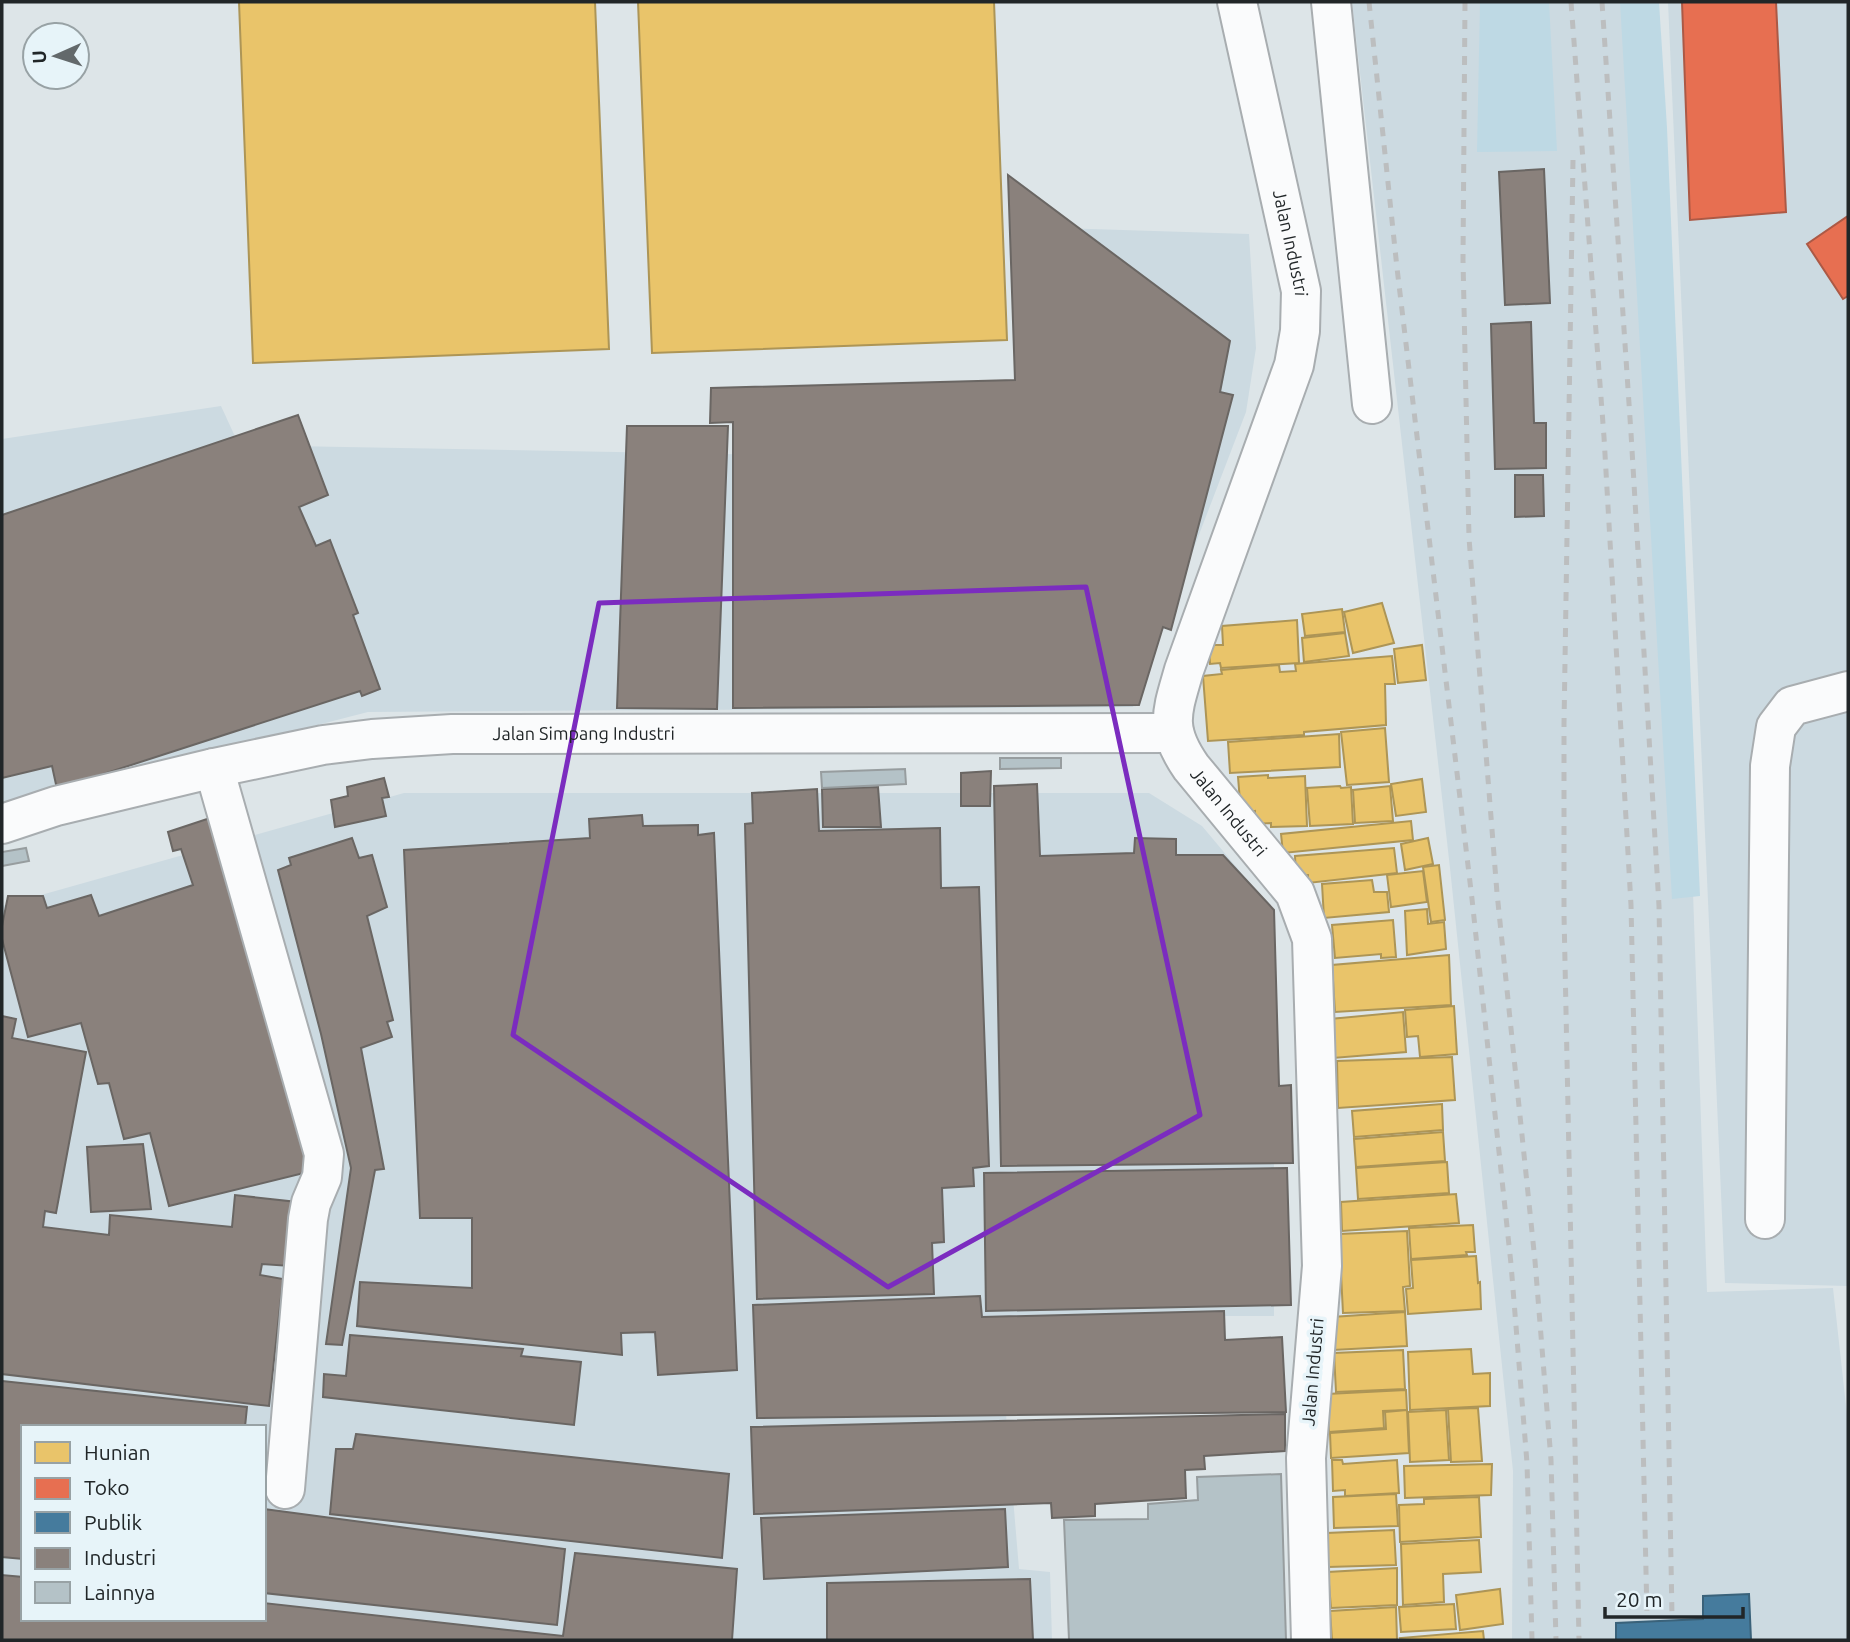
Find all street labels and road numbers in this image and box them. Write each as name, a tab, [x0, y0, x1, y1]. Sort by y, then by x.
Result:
street label: Jalan Industri	[1270, 188, 1312, 296]
street label: Jalan Simpang Industri	[492, 723, 675, 743]
street label: Jalan Industri	[1187, 763, 1271, 860]
street label: Jalan Industri	[1297, 1317, 1327, 1427]

